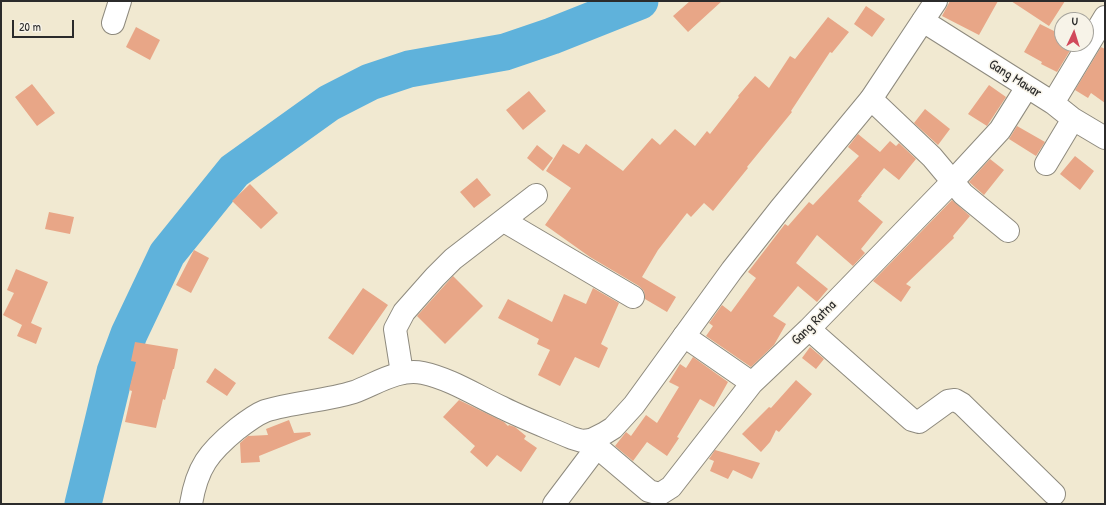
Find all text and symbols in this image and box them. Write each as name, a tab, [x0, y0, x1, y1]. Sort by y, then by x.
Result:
scale bar	[14, 12, 76, 38]
north arrow	[1054, 12, 1094, 52]
text: U	[1071, 14, 1078, 28]
text: 20 m	[19, 18, 41, 35]
street label: Gang Mawar	[985, 56, 1045, 102]
street label: Gang Ratna	[788, 297, 840, 349]

